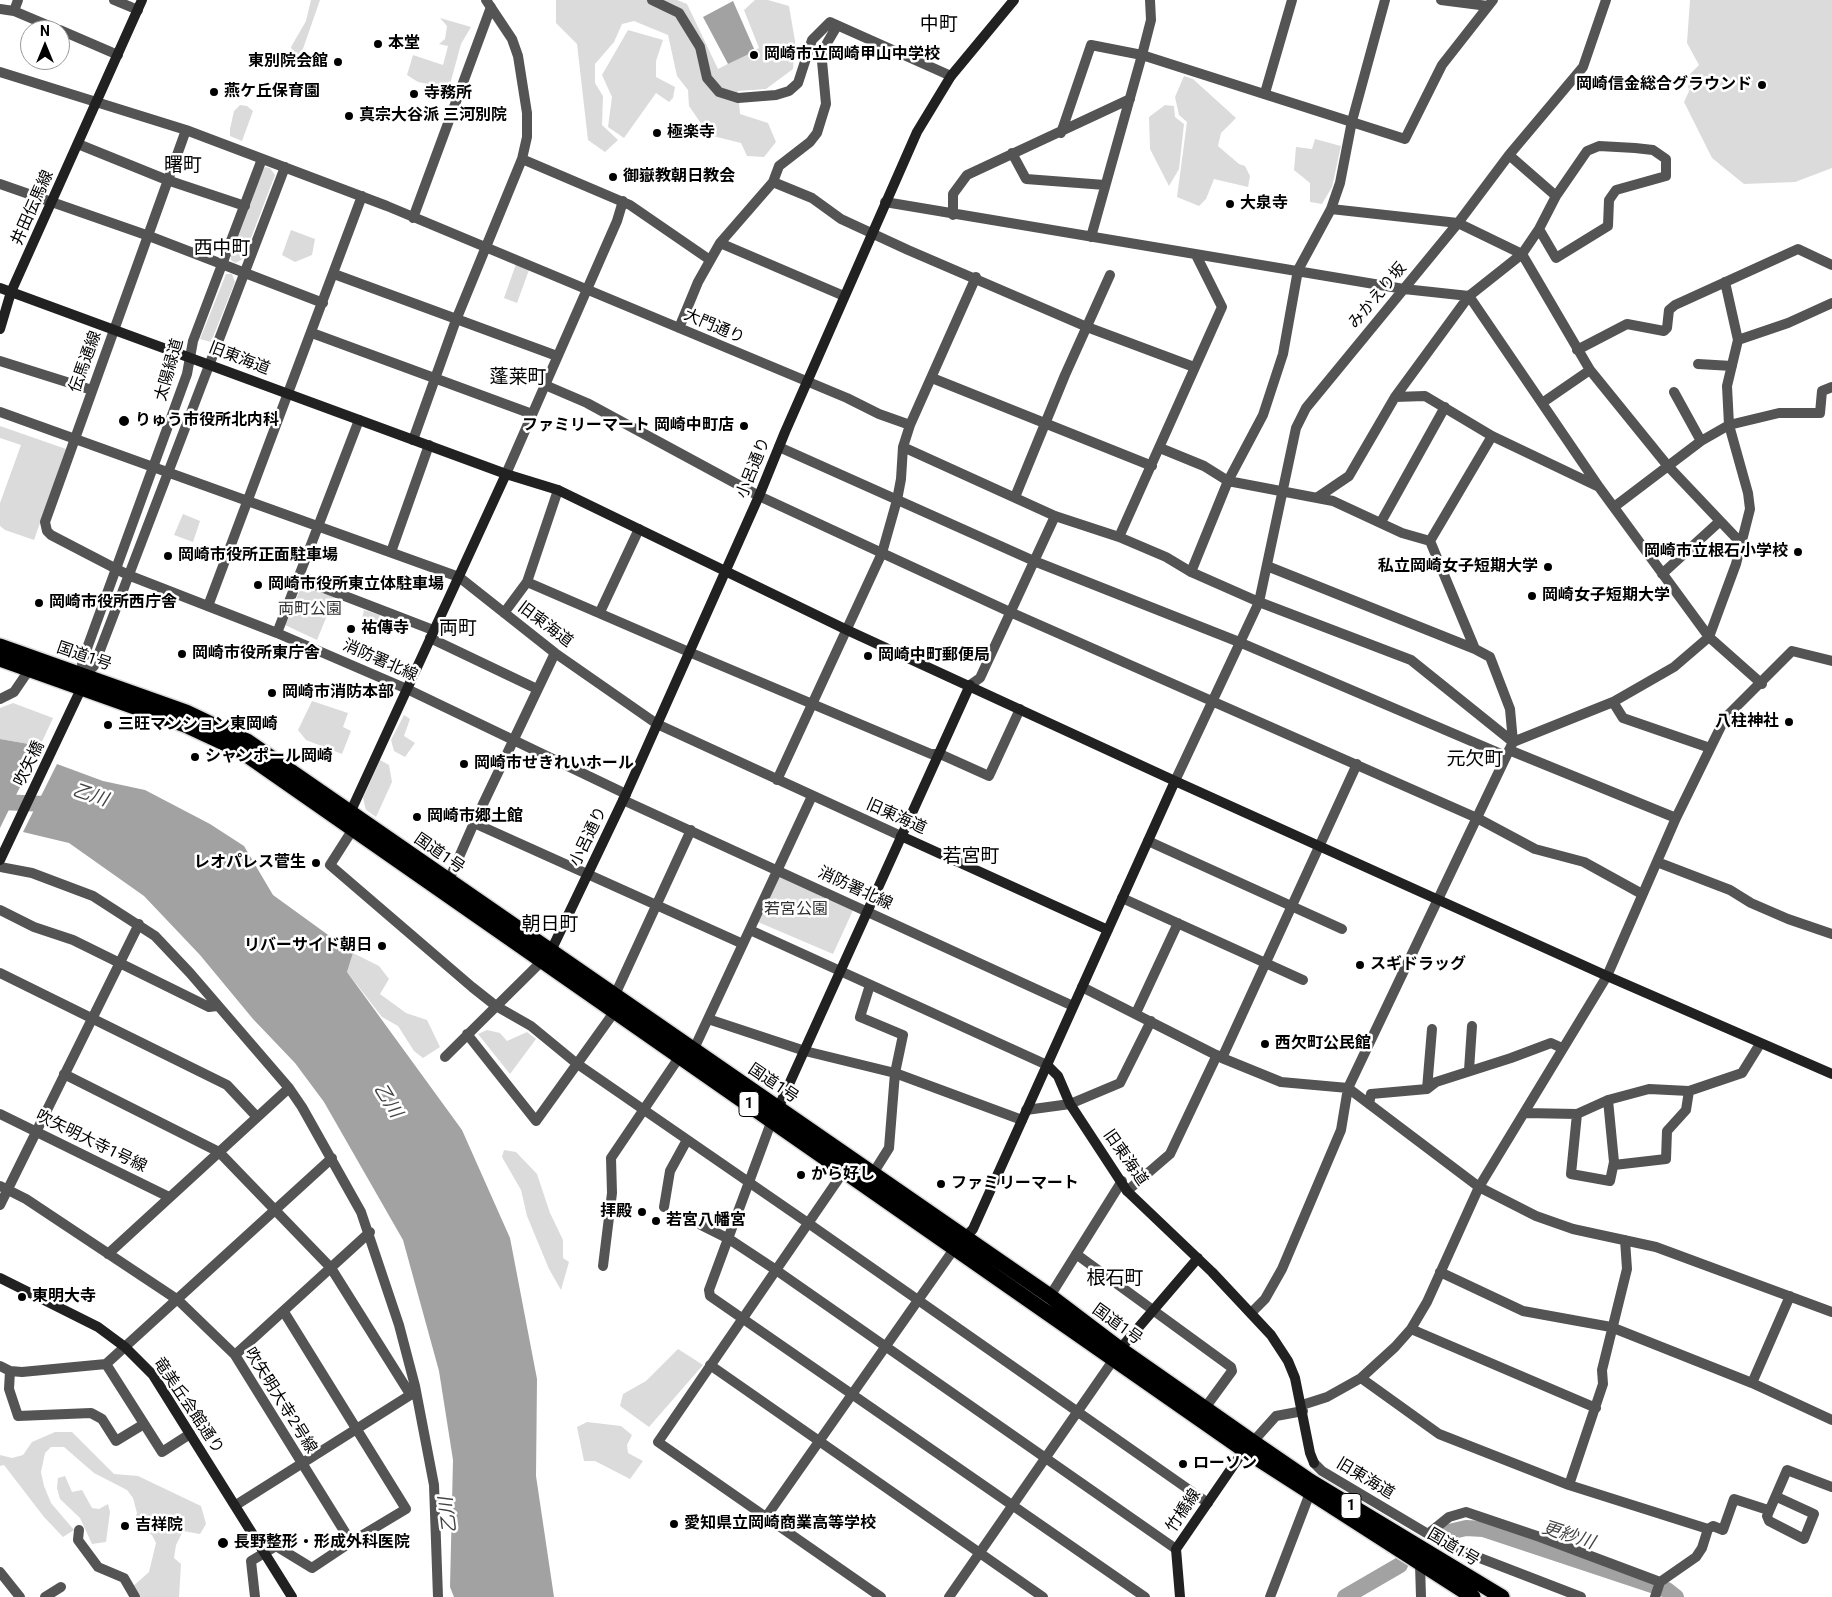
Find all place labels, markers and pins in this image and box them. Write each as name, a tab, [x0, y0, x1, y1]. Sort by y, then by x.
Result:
place label: 本堂	[388, 34, 420, 54]
marker: 本堂	[372, 38, 384, 50]
place label: 岡崎市立岡崎甲山中学校	[764, 45, 940, 65]
marker: 岡崎市立岡崎甲山中学校	[748, 49, 760, 61]
place label: 東別院会館	[248, 52, 328, 72]
marker: 東別院会館	[332, 56, 344, 68]
place label: 岡崎信金総合グラウンド	[1576, 75, 1752, 95]
marker: 岡崎信金総合グラウンド	[1756, 79, 1768, 91]
place label: 燕ケ丘保育園	[224, 82, 320, 102]
place label: 寺務所	[424, 84, 472, 104]
marker: 燕ケ丘保育園	[208, 86, 220, 98]
marker: 寺務所	[408, 88, 420, 100]
place label: 真宗大谷派 三河別院	[359, 106, 507, 126]
marker: 真宗大谷派 三河別院	[343, 110, 355, 122]
place label: 極楽寺	[667, 123, 715, 143]
marker: 極楽寺	[651, 127, 663, 139]
place label: 御嶽教朝日教会	[623, 167, 735, 187]
marker: 御嶽教朝日教会	[607, 171, 619, 183]
place label: 大泉寺	[1240, 194, 1288, 214]
marker: 大泉寺	[1224, 198, 1236, 210]
place label: りゅう市役所北内科	[135, 411, 279, 431]
marker: りゅう市役所北内科	[117, 414, 131, 428]
place label: ファミリーマート 岡崎中町店	[522, 416, 734, 436]
marker: ファミリーマート 岡崎中町店	[738, 420, 750, 432]
place label: 岡崎市立根石小学校	[1644, 542, 1788, 562]
place label: 岡崎市役所正面駐車場	[178, 546, 338, 566]
marker: 岡崎市立根石小学校	[1792, 546, 1804, 558]
marker: 岡崎市役所正面駐車場	[162, 550, 174, 562]
place label: 私立岡崎女子短期大学	[1378, 557, 1538, 577]
marker: 私立岡崎女子短期大学	[1542, 561, 1554, 573]
place label: 岡崎市役所東立体駐車場	[268, 575, 444, 595]
marker: 岡崎市役所東立体駐車場	[252, 579, 264, 591]
place label: 岡崎女子短期大学	[1542, 586, 1670, 606]
marker: 岡崎女子短期大学	[1526, 590, 1538, 602]
place label: 岡崎市役所西庁舎	[49, 593, 177, 613]
marker: 岡崎市役所西庁舎	[33, 597, 45, 609]
place label: 祐傳寺	[361, 619, 409, 639]
marker: 祐傳寺	[345, 623, 357, 635]
place label: 岡崎市役所東庁舎	[192, 644, 320, 664]
place label: 岡崎中町郵便局	[878, 646, 990, 666]
marker: 岡崎市役所東庁舎	[176, 648, 188, 660]
marker: 岡崎中町郵便局	[862, 650, 874, 662]
place label: 岡崎市消防本部	[282, 683, 394, 703]
marker: 岡崎市消防本部	[266, 687, 278, 699]
place label: 八柱神社	[1715, 712, 1779, 732]
place label: 三旺マンション東岡崎	[118, 715, 278, 735]
marker: 八柱神社	[1783, 716, 1795, 728]
marker: 三旺マンション東岡崎	[102, 719, 114, 731]
place label: シャンポール岡崎	[205, 747, 333, 767]
marker: シャンポール岡崎	[189, 751, 201, 763]
place label: 岡崎市せきれいホール	[474, 754, 634, 774]
marker: 岡崎市せきれいホール	[458, 758, 470, 770]
place label: 岡崎市郷土館	[427, 807, 523, 827]
marker: 岡崎市郷土館	[411, 811, 423, 823]
place label: レオパレス菅生	[194, 853, 306, 873]
marker: レオパレス菅生	[310, 857, 322, 869]
place label: リバーサイド朝日	[244, 936, 372, 956]
marker: リバーサイド朝日	[376, 940, 388, 952]
place label: スギドラッグ	[1370, 955, 1466, 975]
marker: スギドラッグ	[1354, 959, 1366, 971]
place label: 西欠町公民館	[1275, 1034, 1371, 1054]
marker: 西欠町公民館	[1259, 1038, 1271, 1050]
place label: から好し	[811, 1165, 875, 1185]
marker: から好し	[795, 1169, 807, 1181]
place label: ファミリーマート	[951, 1174, 1079, 1194]
marker: ファミリーマート	[935, 1178, 947, 1190]
place label: 拝殿	[600, 1202, 632, 1222]
marker: 拝殿	[636, 1206, 648, 1218]
place label: 若宮八幡宮	[666, 1211, 746, 1231]
marker: 若宮八幡宮	[650, 1215, 662, 1227]
place label: 東明大寺	[32, 1287, 96, 1307]
marker: 東明大寺	[16, 1291, 28, 1303]
place label: ローソン	[1193, 1454, 1257, 1474]
marker: ローソン	[1177, 1458, 1189, 1470]
place label: 愛知県立岡崎商業高等学校	[684, 1514, 876, 1534]
place label: 吉祥院	[135, 1516, 183, 1536]
marker: 愛知県立岡崎商業高等学校	[668, 1518, 680, 1530]
marker: 吉祥院	[119, 1520, 131, 1532]
place label: 長野整形・形成外科医院	[234, 1533, 410, 1553]
marker: 長野整形・形成外科医院	[216, 1536, 230, 1550]

